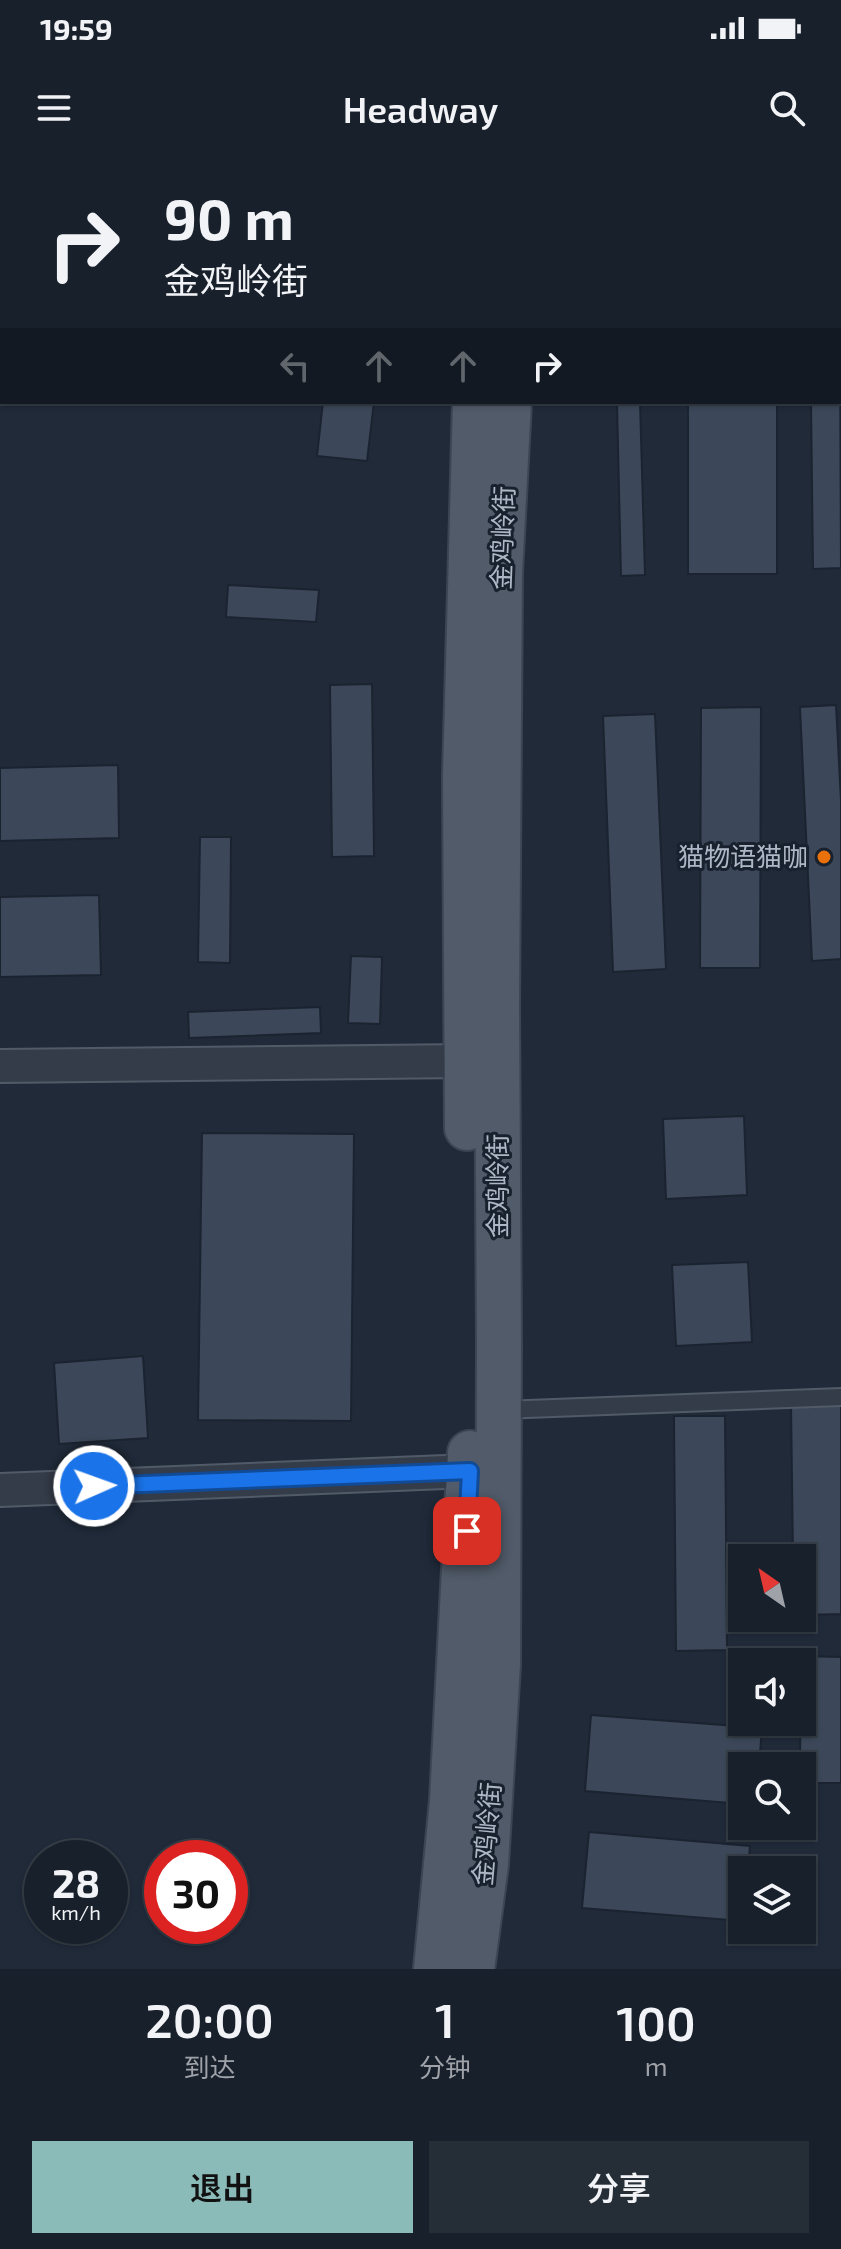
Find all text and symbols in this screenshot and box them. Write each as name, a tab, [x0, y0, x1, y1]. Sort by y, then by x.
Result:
text: 19:59	[40, 10, 113, 46]
icon: menu	[32, 86, 76, 130]
icon: search	[765, 86, 809, 130]
text: Headway	[343, 87, 498, 130]
text: 90 m	[164, 184, 294, 251]
icon: right	[32, 192, 136, 296]
text: 金鸡岭街	[164, 258, 308, 301]
icon: left	[273, 344, 317, 388]
icon: ahead	[357, 344, 401, 388]
icon: ahead	[441, 344, 485, 388]
icon: right	[525, 344, 569, 388]
street label: 金鸡岭街	[484, 485, 519, 590]
place label: 猫物语猫咖	[678, 840, 808, 871]
marker: 猫物语猫咖	[815, 848, 833, 866]
street label: 金鸡岭街	[481, 1134, 512, 1238]
position arrow	[52, 1444, 136, 1528]
pin	[433, 1497, 501, 1565]
icon: arrive	[445, 1509, 489, 1553]
north arrow	[728, 1544, 816, 1632]
map controls	[728, 1544, 816, 1944]
button: sound	[728, 1648, 816, 1736]
button: search	[728, 1752, 816, 1840]
street label: 金鸡岭街	[466, 1781, 505, 1887]
speed limit sign: 30	[144, 1840, 248, 1944]
button: layers	[728, 1856, 816, 1944]
text: 28	[52, 1858, 100, 1906]
text: km/h	[51, 1900, 101, 1924]
text: 20:00	[145, 1990, 274, 2048]
text: 1	[435, 1990, 455, 2048]
text: 100	[616, 1993, 696, 2051]
text: m	[645, 2050, 667, 2081]
text: 到达	[184, 2051, 236, 2082]
text: 分钟	[419, 2051, 471, 2082]
button: 退出	[32, 2141, 413, 2233]
button: 分享	[429, 2141, 809, 2233]

